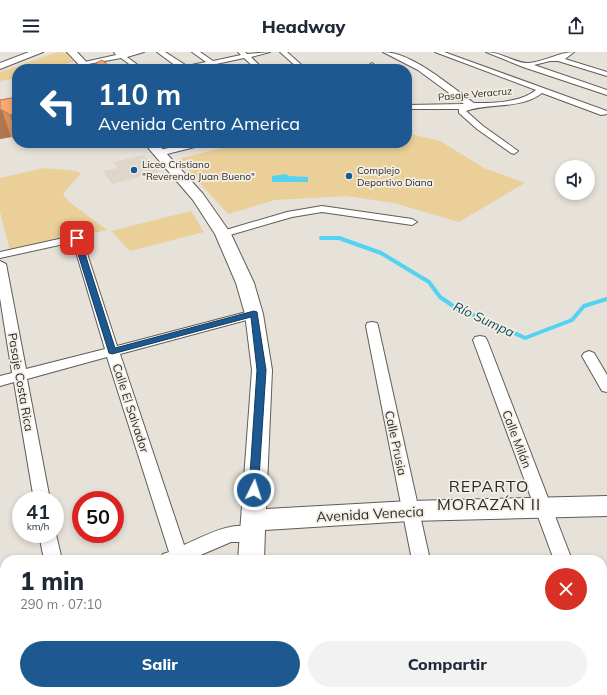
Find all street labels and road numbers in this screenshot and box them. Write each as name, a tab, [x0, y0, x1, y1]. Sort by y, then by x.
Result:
street label: Pasaje Veracruz	[437, 84, 513, 104]
street label: Pasaje Costa Rica	[5, 332, 37, 432]
street label: Calle El Salvador	[109, 361, 153, 455]
street label: Calle Milán	[499, 408, 535, 470]
street label: Calle Prusia	[382, 409, 410, 477]
street label: Avenida Venecia	[316, 502, 424, 526]

